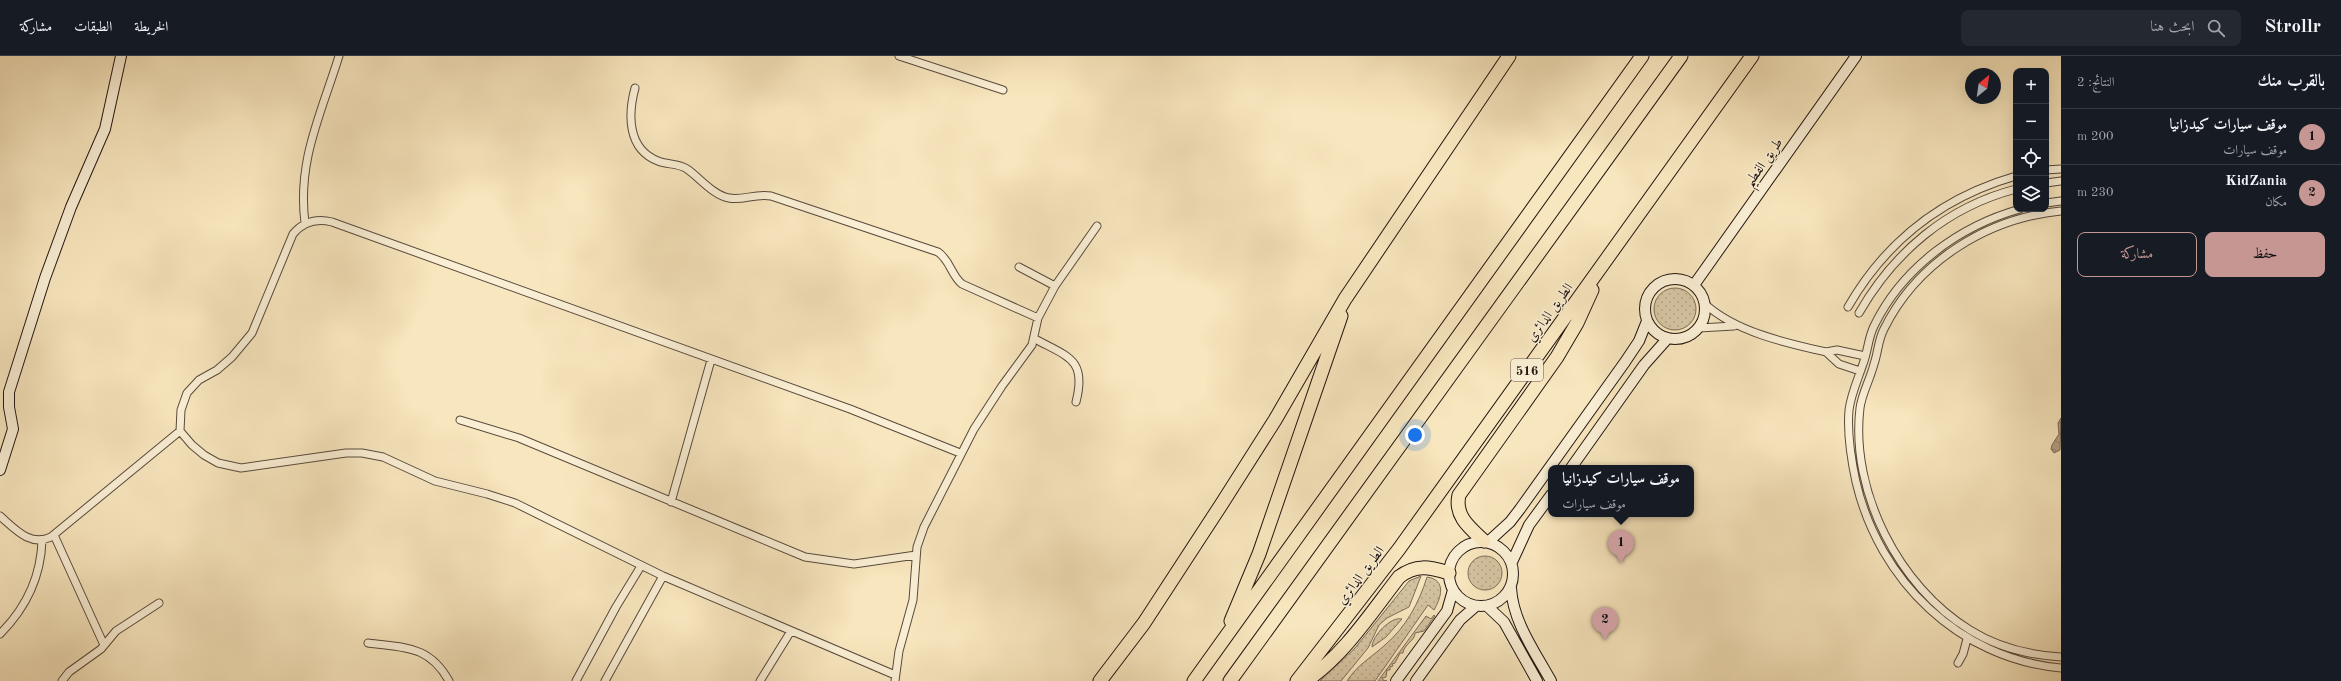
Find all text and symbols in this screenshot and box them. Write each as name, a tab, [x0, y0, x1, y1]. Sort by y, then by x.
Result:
search box	[1961, 10, 2241, 46]
icon: search	[2205, 17, 2227, 39]
text: Strollr	[2265, 18, 2321, 37]
text: مشاركة	[20, 20, 52, 34]
text: الطبقات	[74, 20, 112, 34]
text: الخريطة	[134, 20, 168, 34]
text: ابحث هنا	[2150, 20, 2195, 35]
north arrow	[1965, 68, 2001, 104]
map controls	[2013, 68, 2049, 212]
button: +	[2013, 68, 2049, 104]
text: بالقرب منك	[2257, 73, 2325, 90]
text: النتائج: 2	[2077, 76, 2115, 89]
button: −	[2013, 104, 2049, 140]
text: موقف سيارات كيدزانيا	[2169, 118, 2287, 133]
text: 200 m	[2077, 130, 2114, 143]
text: 1	[2308, 130, 2316, 143]
street label: طريق الفطيم	[1742, 136, 1791, 193]
button: locate	[2013, 140, 2049, 176]
text: موقف سيارات	[2223, 144, 2287, 157]
text: KidZania	[2225, 174, 2287, 189]
button: layers	[2013, 176, 2049, 212]
text: 230 m	[2077, 186, 2114, 199]
text: 2	[2308, 186, 2316, 199]
text: مكان	[2265, 196, 2287, 209]
button: مشاركة	[2077, 232, 2197, 277]
button: حفظ	[2205, 232, 2325, 277]
street label: الطريق الدائري	[1524, 281, 1579, 347]
road number: 516	[1511, 359, 1543, 381]
your location	[1405, 425, 1425, 445]
popup	[1548, 465, 1694, 517]
text: موقف سيارات كيدزانيا	[1562, 472, 1680, 487]
text: موقف سيارات	[1562, 498, 1626, 511]
pin: 1	[1608, 530, 1634, 563]
street label: الطريق الدائري	[1335, 544, 1390, 610]
pin: 2	[1592, 607, 1618, 640]

